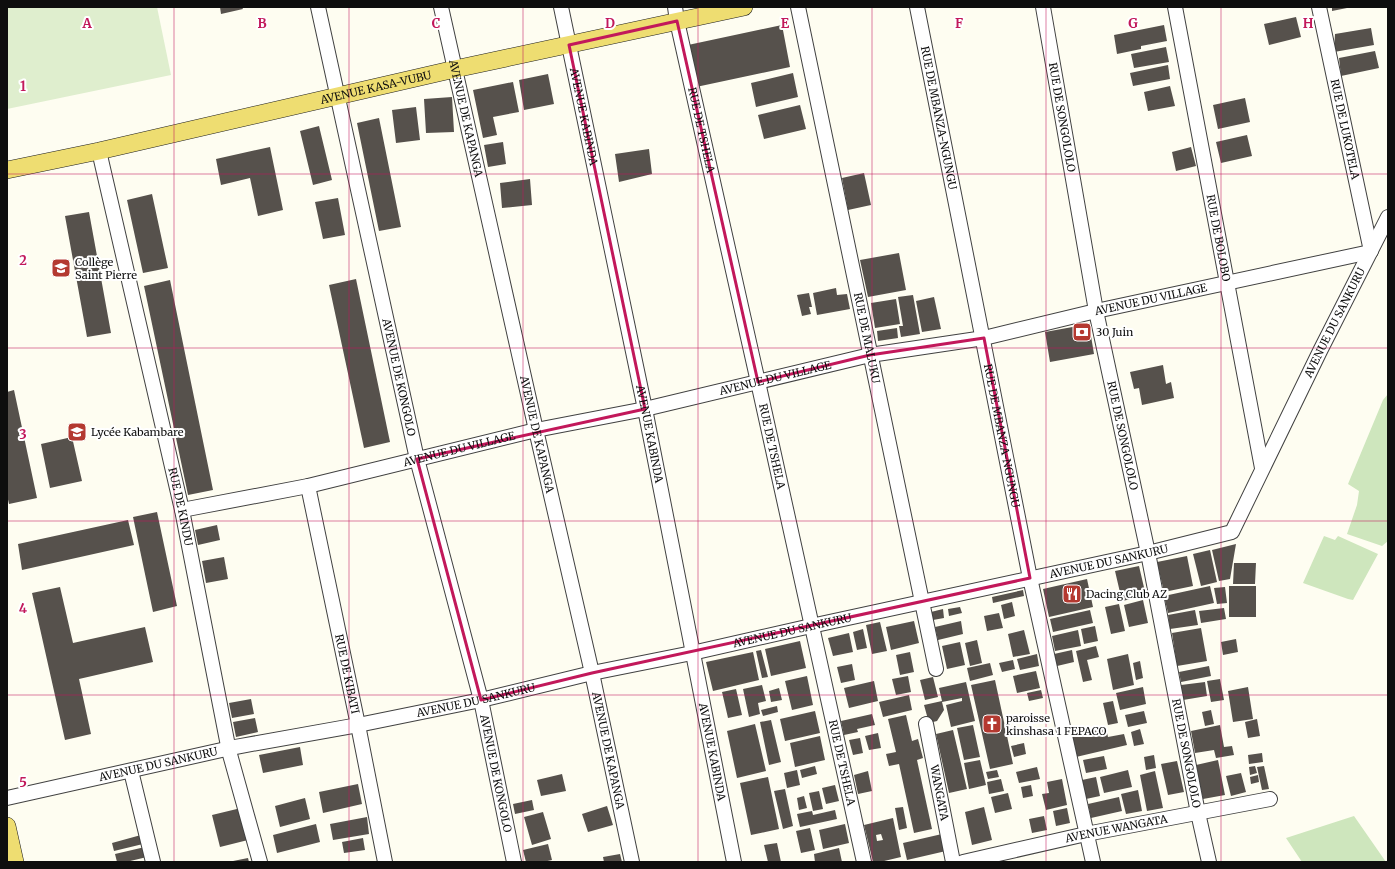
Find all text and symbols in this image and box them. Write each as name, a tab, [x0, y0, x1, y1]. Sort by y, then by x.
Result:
text: A	[81, 15, 92, 32]
text: B	[257, 15, 267, 32]
text: C	[432, 15, 441, 32]
text: D	[605, 15, 615, 32]
text: E	[781, 15, 790, 32]
text: F	[955, 15, 963, 32]
text: G	[1128, 15, 1138, 32]
text: H	[1303, 15, 1314, 32]
street label: RUE DE MBANZA-NGUNGU	[918, 45, 960, 191]
street label: AVENUE DE KAPANGA	[446, 57, 486, 178]
street label: RUE DE SONGOLOLO	[1046, 61, 1079, 173]
street label: AVENUE KABINDA	[567, 66, 601, 167]
street label: AVENUE KASA-VUBU	[318, 68, 433, 107]
text: 1	[20, 78, 26, 95]
street label: RUE DE LUKOTELA	[1328, 78, 1363, 181]
street label: RUE DE TSHELA	[685, 86, 718, 175]
street label: RUE DE BOLOBO	[1204, 193, 1234, 283]
text: 2	[19, 252, 27, 269]
place label: Collège Saint Pierre	[75, 255, 137, 282]
school or university icon: Collège Saint Pierre	[50, 257, 72, 279]
street label: AVENUE DU SANKURU	[1301, 265, 1368, 381]
street label: AVENUE DU VILLAGE	[1092, 280, 1208, 318]
street label: RUE DE MALUKU	[851, 291, 883, 385]
street label: AVENUE DE KONGOLO	[379, 316, 419, 437]
bank icon: 30 Juin	[1071, 321, 1093, 343]
place label: 30 Juin	[1096, 325, 1134, 339]
street label: AVENUE DU VILLAGE	[717, 358, 833, 398]
street label: RUE DE MBANZA-NGUNGU	[981, 363, 1023, 509]
street label: AVENUE DE KAPANGA	[517, 373, 557, 494]
street label: RUE DE SONGOLOLO	[1104, 380, 1141, 491]
street label: AVENUE KABINDA	[633, 383, 666, 484]
street label: RUE DE TSHELA	[756, 402, 789, 491]
school or university icon: Lycée Kabambare	[66, 421, 88, 443]
place label: Lycée Kabambare	[91, 425, 184, 439]
text: 3	[19, 426, 27, 443]
street label: AVENUE DU VILLAGE	[401, 428, 517, 470]
street label: RUE DE KINDU	[165, 466, 196, 547]
street label: AVENUE DU SANKURU	[1047, 541, 1170, 581]
restaurant icon: Dacing Club AZ	[1061, 583, 1083, 605]
place label: Dacing Club AZ	[1086, 587, 1167, 601]
text: 4	[19, 600, 28, 617]
street label: AVENUE DU SANKURU	[731, 610, 853, 651]
street label: RUE DE KIBATI	[332, 633, 362, 715]
street label: AVENUE DU SANKURU	[414, 680, 537, 720]
street label: AVENUE DE KAPANGA	[589, 689, 628, 811]
street label: RUE DE SONGOLOLO	[1169, 697, 1204, 809]
street label: AVENUE KABINDA	[696, 701, 729, 802]
place label: paroisse kinshasa 1 FEPACO	[1006, 711, 1107, 738]
street label: AVENUE DE KONGOLO	[477, 712, 515, 834]
church icon: paroisse kinshasa 1 FEPACO	[981, 713, 1003, 735]
street label: RUE DE TSHELA	[826, 718, 858, 807]
street label: AVENUE DU SANKURU	[97, 744, 219, 784]
street label: WANGATA	[927, 763, 952, 822]
text: 5	[19, 774, 27, 791]
street label: AVENUE WANGATA	[1063, 812, 1169, 846]

